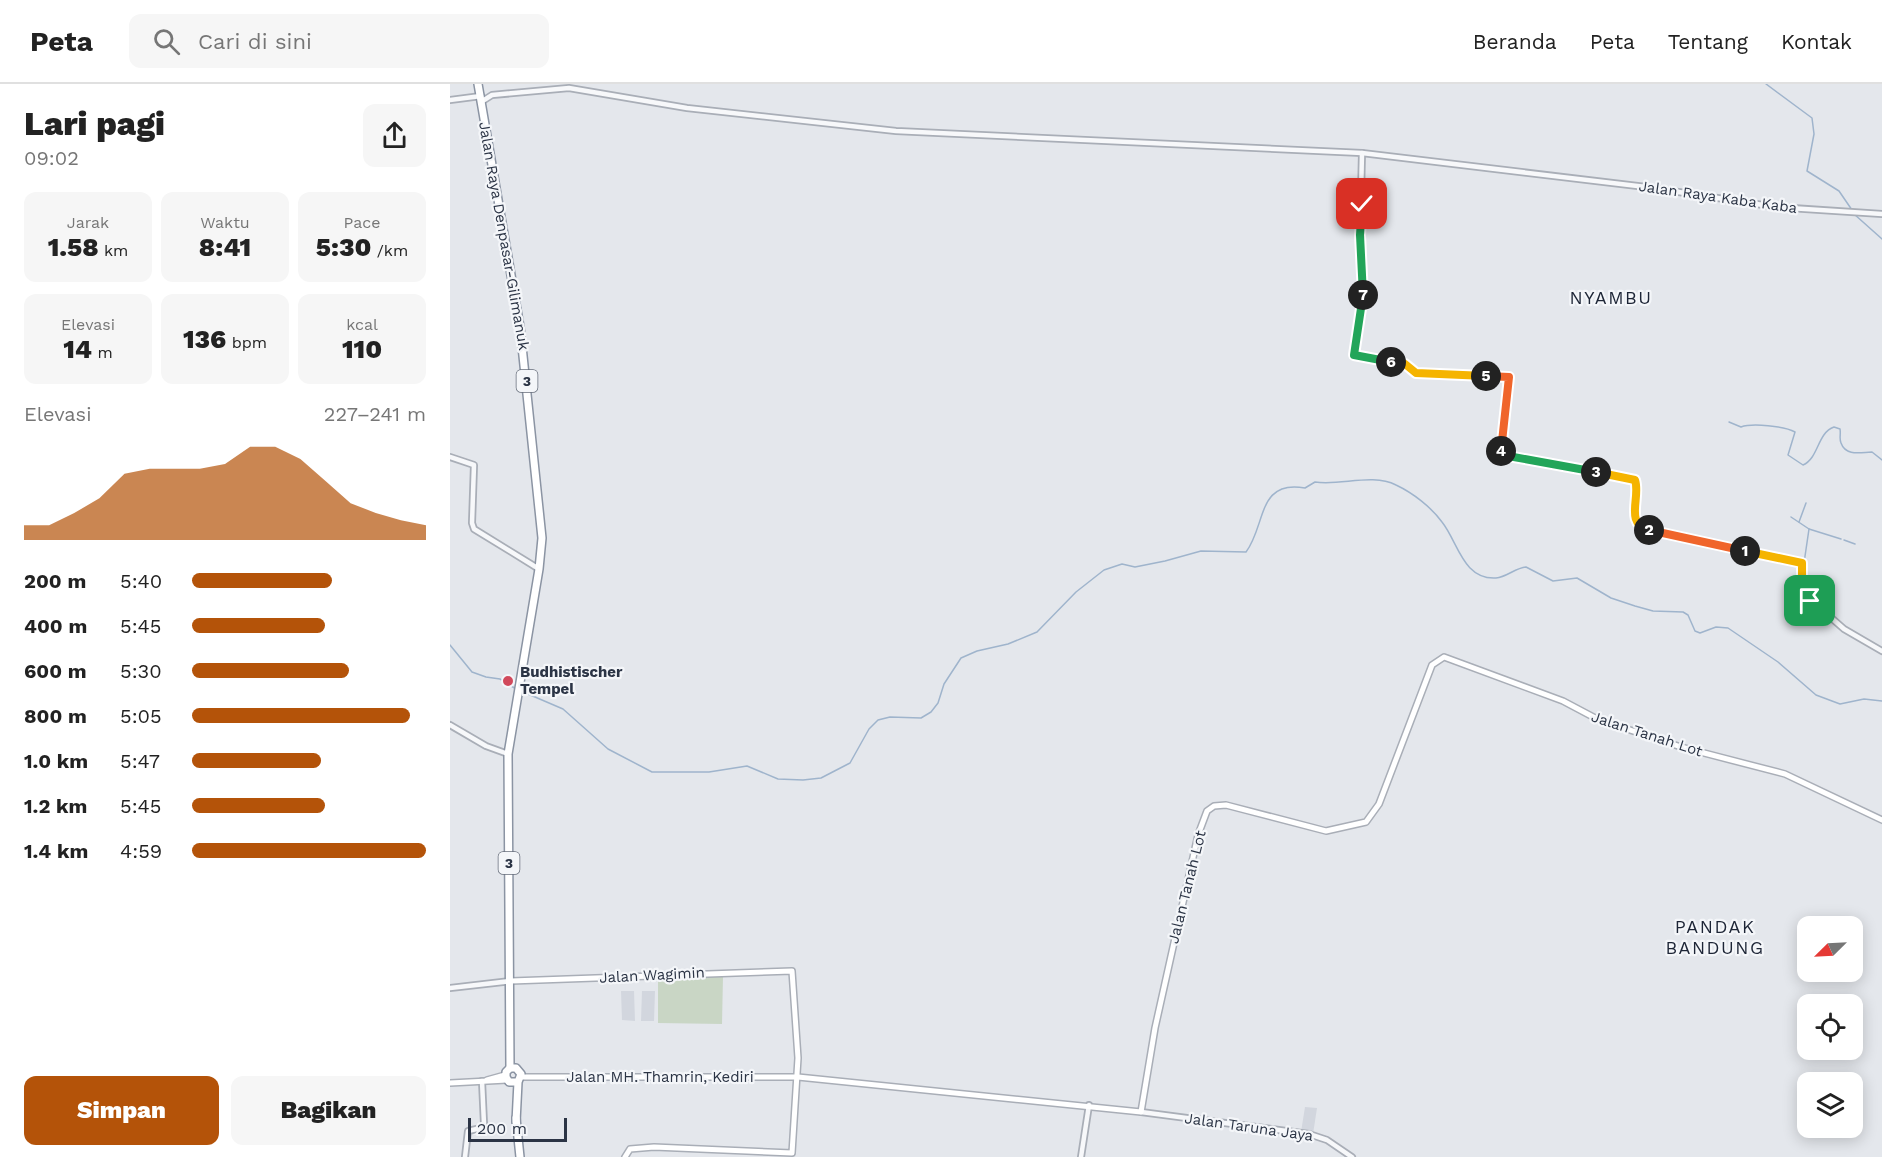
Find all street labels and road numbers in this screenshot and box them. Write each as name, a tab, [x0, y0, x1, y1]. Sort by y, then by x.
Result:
street label: Jalan Raya Denpasar-Gilimanuk	[475, 120, 533, 352]
street label: Jalan Raya Kaba Kaba	[1638, 177, 1799, 217]
road number: 3	[516, 370, 538, 392]
street label: Jalan Tanah Lot	[1589, 708, 1706, 761]
street label: Jalan Tanah Lot	[1164, 828, 1210, 945]
road number: 3	[498, 852, 520, 874]
street label: Jalan Wagimin	[599, 963, 705, 987]
street label: Jalan MH. Thamrin, Kediri	[566, 1068, 754, 1086]
street label: Jalan Taruna Jaya	[1184, 1109, 1315, 1145]

